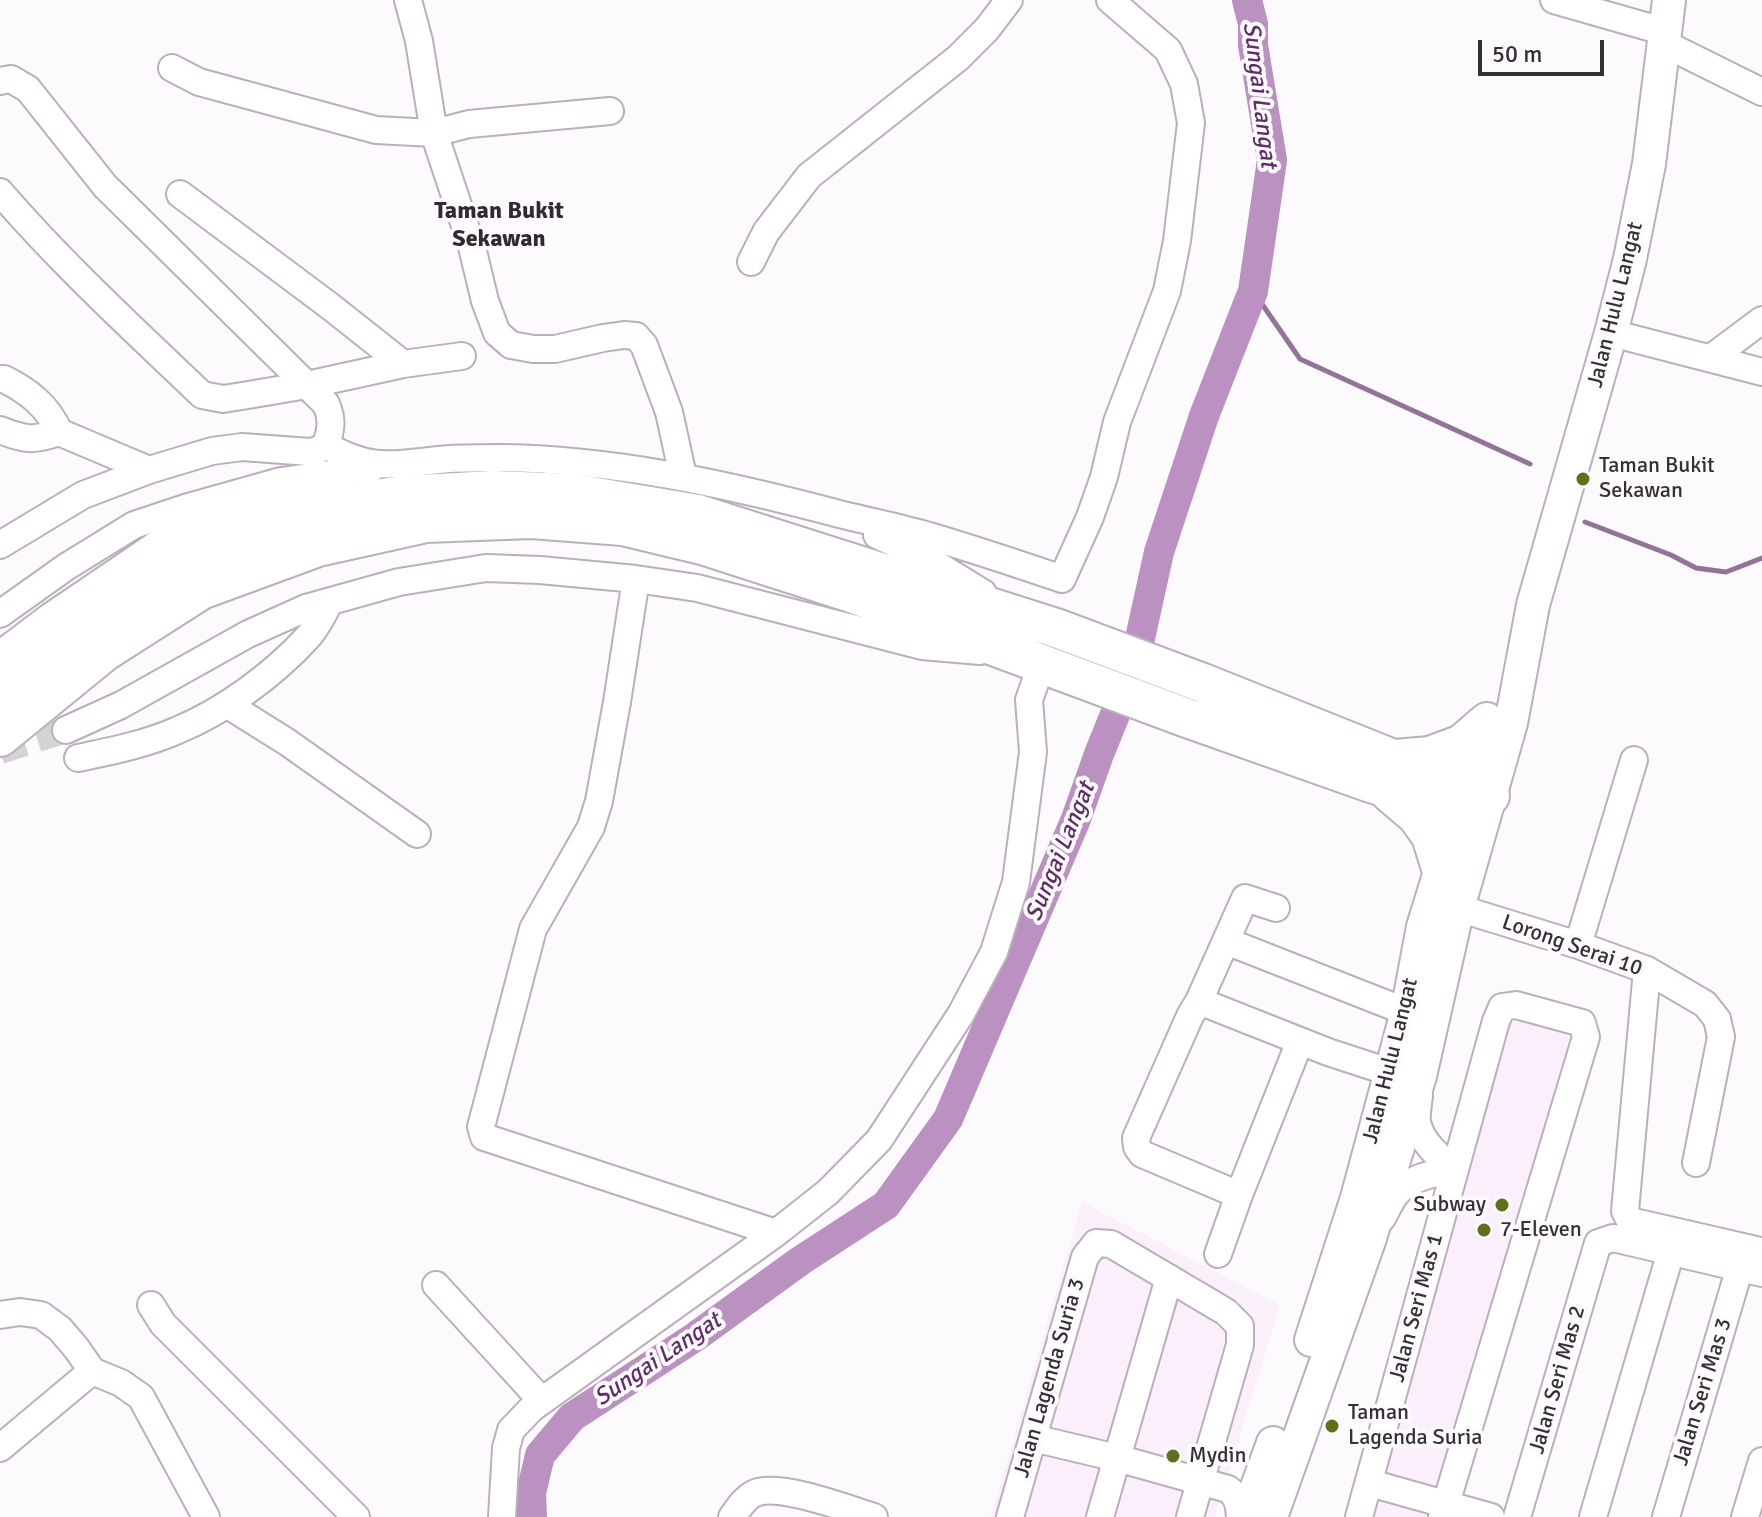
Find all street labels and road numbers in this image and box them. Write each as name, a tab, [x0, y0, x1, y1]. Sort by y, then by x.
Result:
street label: Jalan Hulu Langat	[1583, 220, 1649, 390]
street label: Lorong Serai 10	[1498, 910, 1646, 982]
street label: Jalan Hulu Langat	[1358, 976, 1424, 1146]
street label: Jalan Seri Mas 1	[1384, 1231, 1450, 1385]
street label: Jalan Lagenda Suria 3	[1009, 1275, 1091, 1481]
street label: Jalan Seri Mas 2	[1524, 1303, 1592, 1457]
street label: Jalan Seri Mas 3	[1668, 1315, 1738, 1469]

